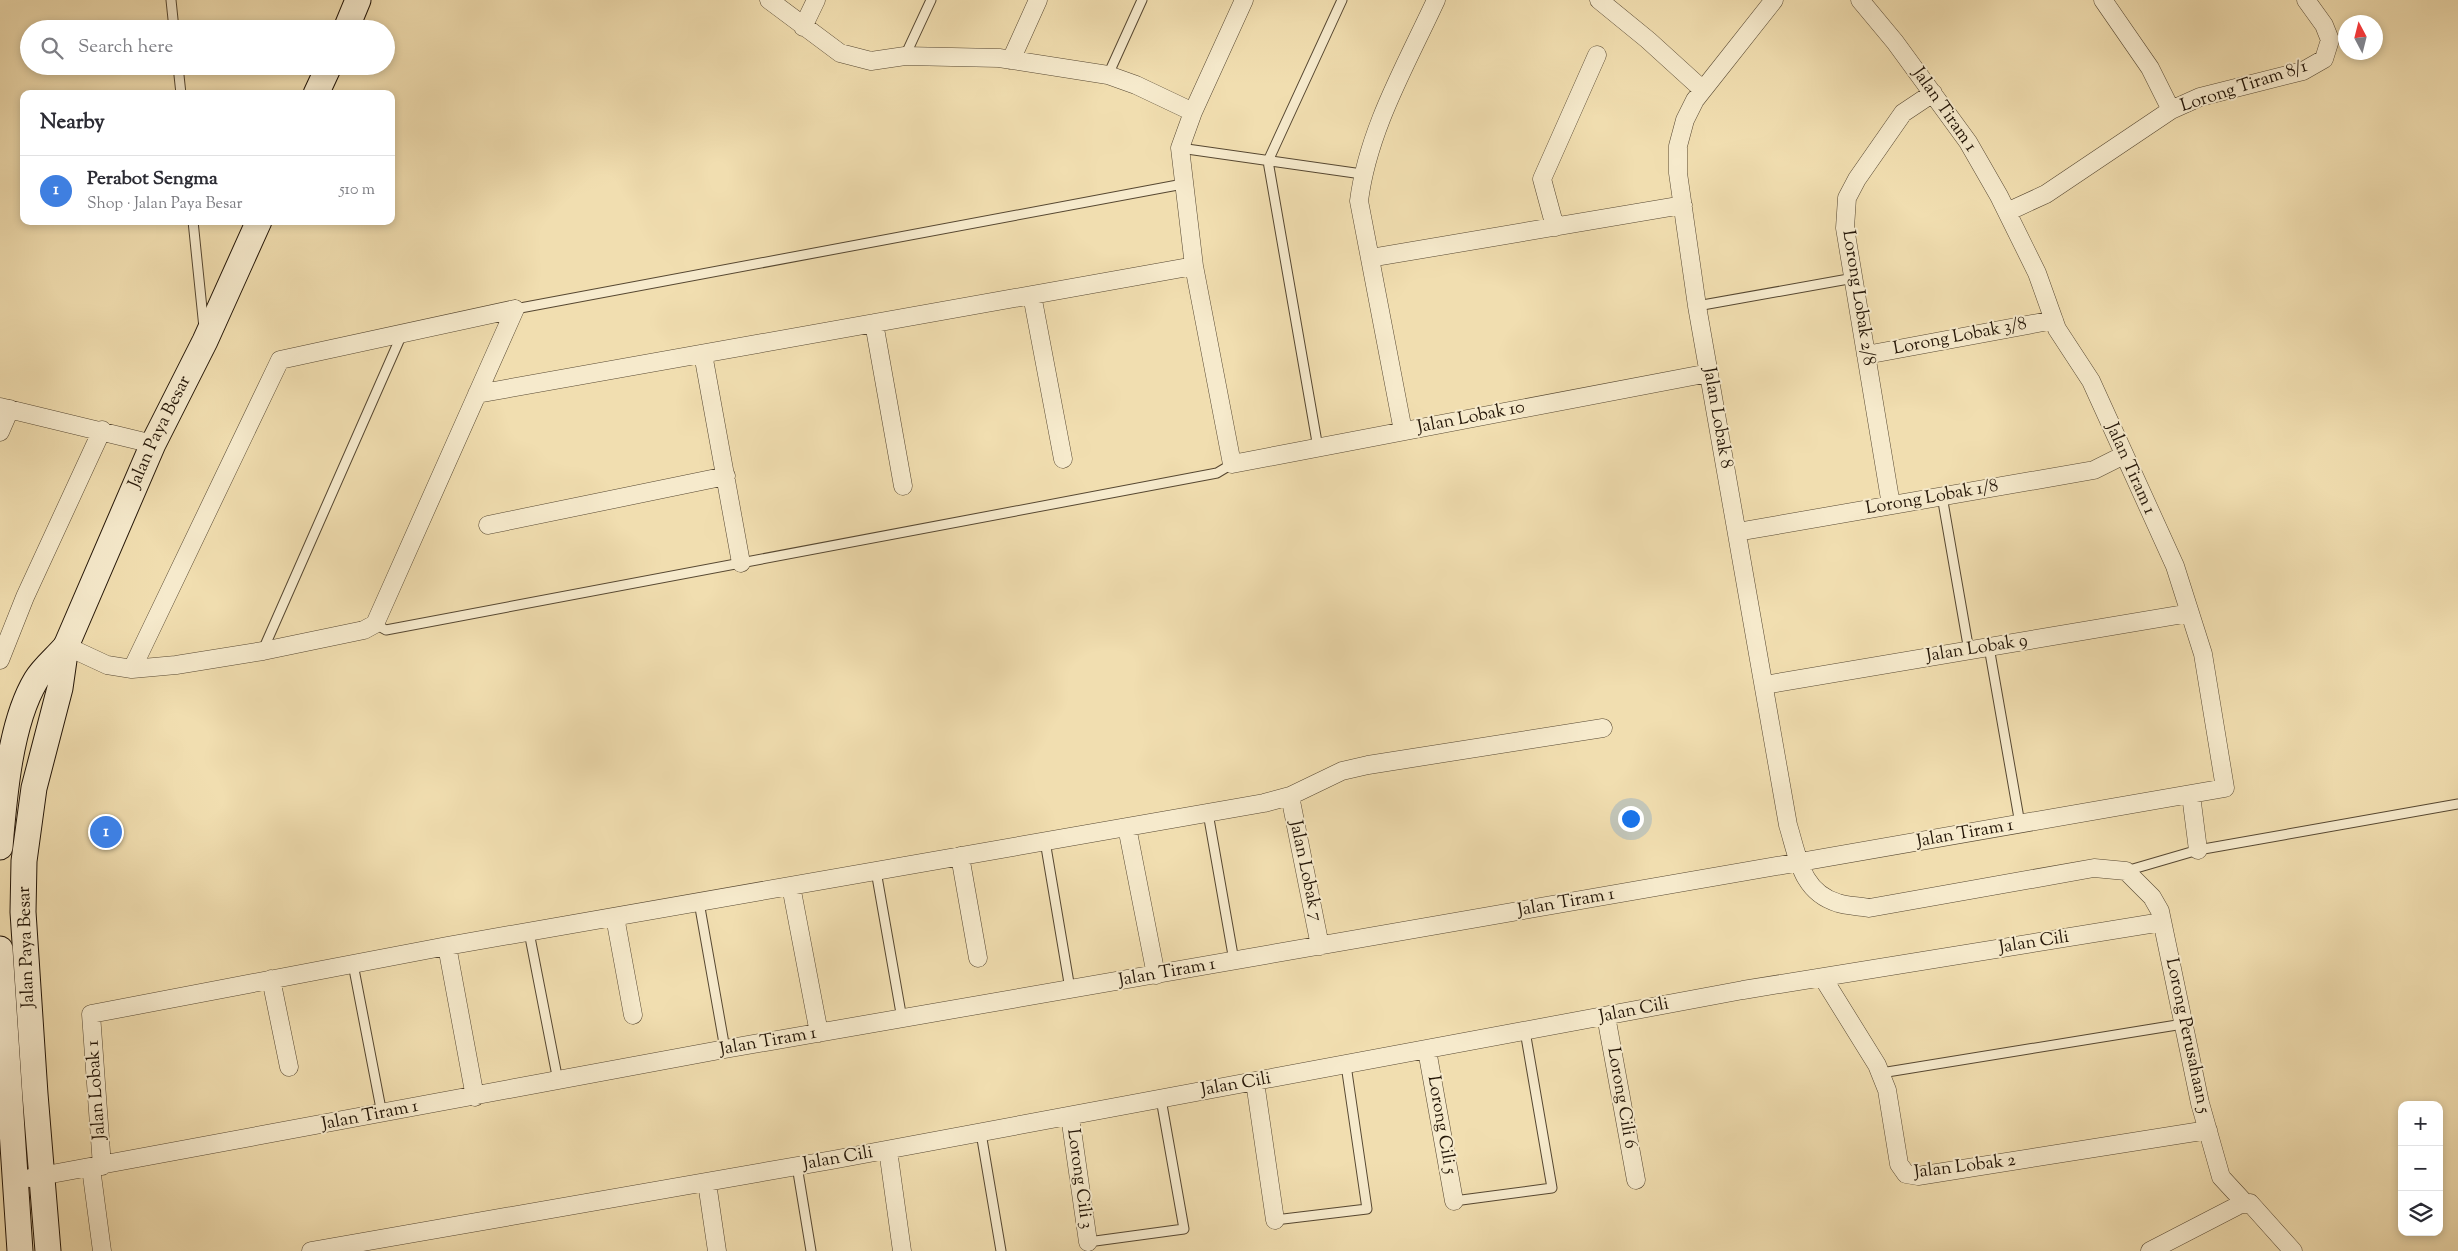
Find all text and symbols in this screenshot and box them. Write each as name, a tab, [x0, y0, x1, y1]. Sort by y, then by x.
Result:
north arrow	[2338, 15, 2383, 60]
search box	[20, 20, 395, 75]
icon: search	[38, 34, 66, 62]
text: Search here	[78, 34, 173, 61]
street label: Lorong Tiram 8/1	[2177, 54, 2311, 120]
street label: Jalan Tiram 1	[1905, 62, 1983, 158]
text: Nearby	[40, 108, 105, 138]
text: Perabot Sengma	[87, 166, 218, 193]
text: 1	[53, 179, 59, 202]
text: 510 m	[339, 179, 375, 202]
text: Shop · Jalan Paya Besar	[87, 193, 243, 216]
street label: Lorong Lobak 2/8	[1834, 228, 1882, 368]
street label: Lorong Lobak 3/8	[1891, 311, 2029, 363]
street label: Jalan Lobak 8	[1695, 364, 1739, 471]
street label: Jalan Paya Besar	[122, 371, 198, 494]
street label: Jalan Lobak 10	[1414, 395, 1527, 441]
street label: Jalan Tiram 1	[2098, 418, 2162, 519]
street label: Lorong Lobak 1/8	[1864, 474, 2000, 522]
street label: Jalan Lobak 9	[1923, 628, 2030, 670]
your location	[1618, 806, 1644, 832]
pin: 1	[90, 813, 122, 851]
street label: Jalan Tiram 1	[1914, 813, 2016, 855]
street label: Jalan Lobak 7	[1281, 817, 1328, 924]
street label: Jalan Tiram 1	[1515, 882, 1617, 924]
street label: Jalan Paya Besar	[12, 885, 42, 1009]
street label: Jalan Cili	[1996, 925, 2071, 962]
street label: Jalan Tiram 1	[1116, 952, 1218, 994]
street label: Lorong Perusahaan 5	[2158, 956, 2216, 1116]
street label: Jalan Cili	[1596, 991, 1671, 1031]
street label: Jalan Tiram 1	[717, 1021, 819, 1063]
street label: Jalan Lobak 1	[81, 1039, 114, 1142]
street label: Lorong Cili 6	[1599, 1045, 1643, 1151]
street label: Jalan Cili	[1198, 1066, 1273, 1104]
street label: Lorong Cili 5	[1420, 1074, 1462, 1176]
street label: Jalan Tiram 1	[318, 1094, 421, 1138]
map controls	[2398, 1101, 2443, 1236]
button: +	[2398, 1101, 2443, 1146]
street label: Lorong Cili 3	[1059, 1127, 1099, 1231]
street label: Jalan Cili	[800, 1140, 875, 1178]
button: −	[2398, 1146, 2443, 1191]
street label: Jalan Lobak 2	[1912, 1148, 2018, 1186]
button: layers	[2398, 1191, 2443, 1236]

